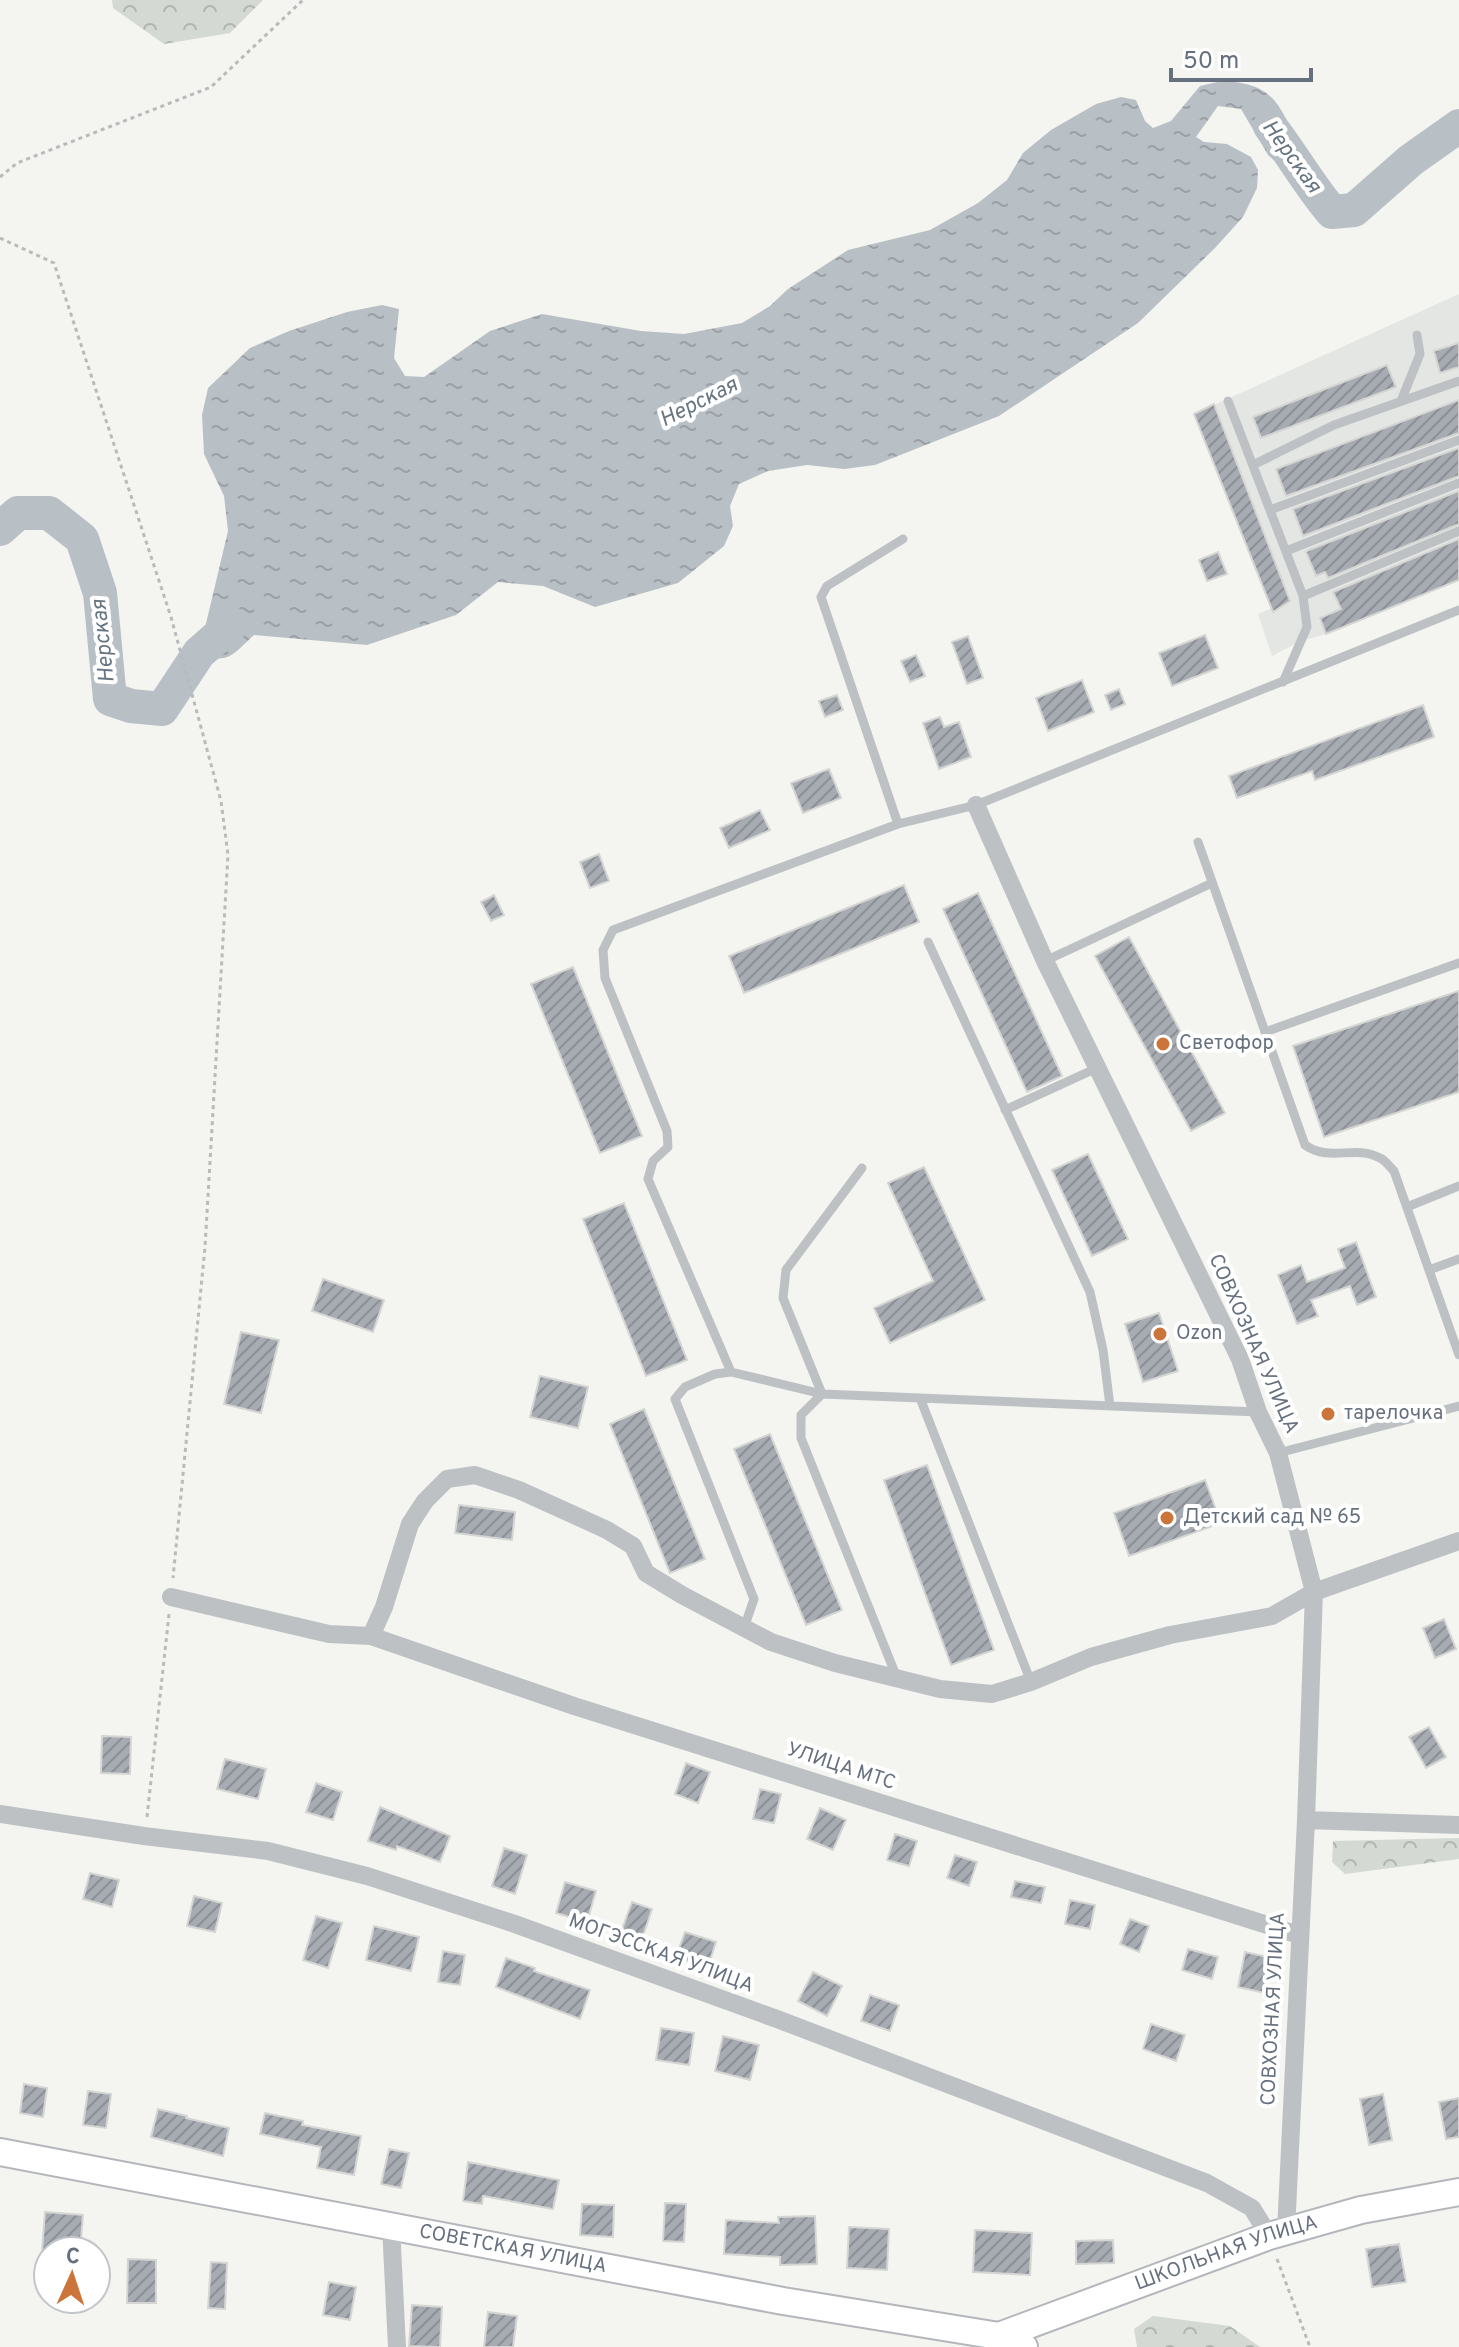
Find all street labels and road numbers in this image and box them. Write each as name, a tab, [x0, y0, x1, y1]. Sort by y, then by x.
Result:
street label: СОВХОЗНАЯ УЛИЦА	[1202, 1250, 1304, 1438]
street label: УЛИЦА МТС	[783, 1737, 899, 1797]
street label: МОГЭССКАЯ УЛИЦА	[565, 1908, 757, 2000]
street label: СОВХОЗНАЯ УЛИЦА	[1256, 1911, 1292, 2107]
street label: ШКОЛЬНАЯ УЛИЦА	[1131, 2210, 1321, 2297]
street label: СОВЕТСКАЯ УЛИЦА	[417, 2219, 609, 2280]

